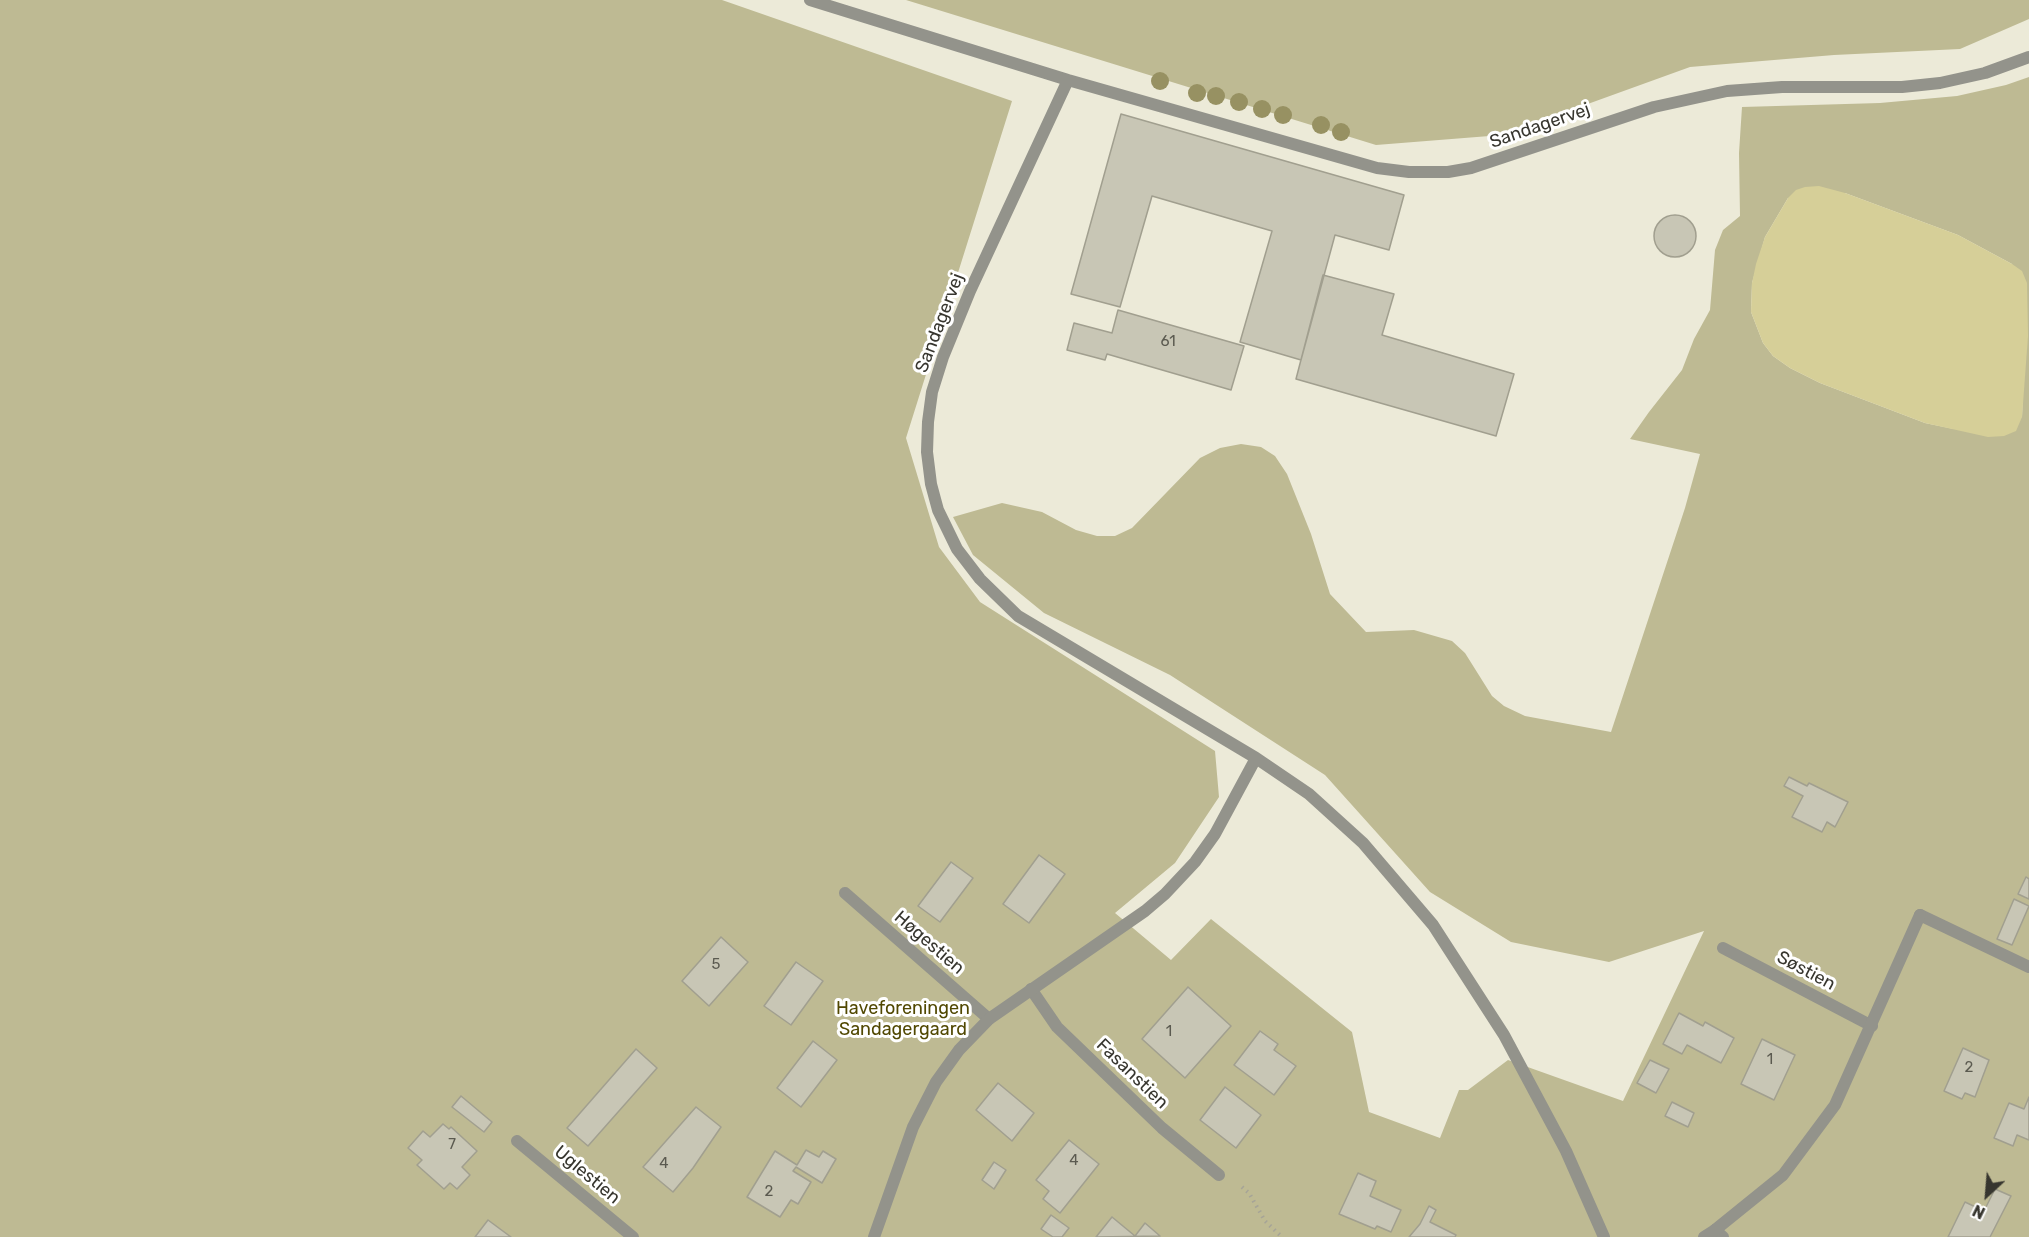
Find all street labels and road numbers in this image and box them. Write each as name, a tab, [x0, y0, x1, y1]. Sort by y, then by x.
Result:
street label: Sandagervej	[1487, 99, 1593, 153]
street label: Sandagervej	[911, 270, 969, 376]
street label: Høgestien	[890, 907, 968, 979]
street label: Søstien	[1773, 947, 1839, 995]
street label: Fasanstien	[1092, 1034, 1172, 1114]
street label: Uglestien	[550, 1141, 624, 1209]

